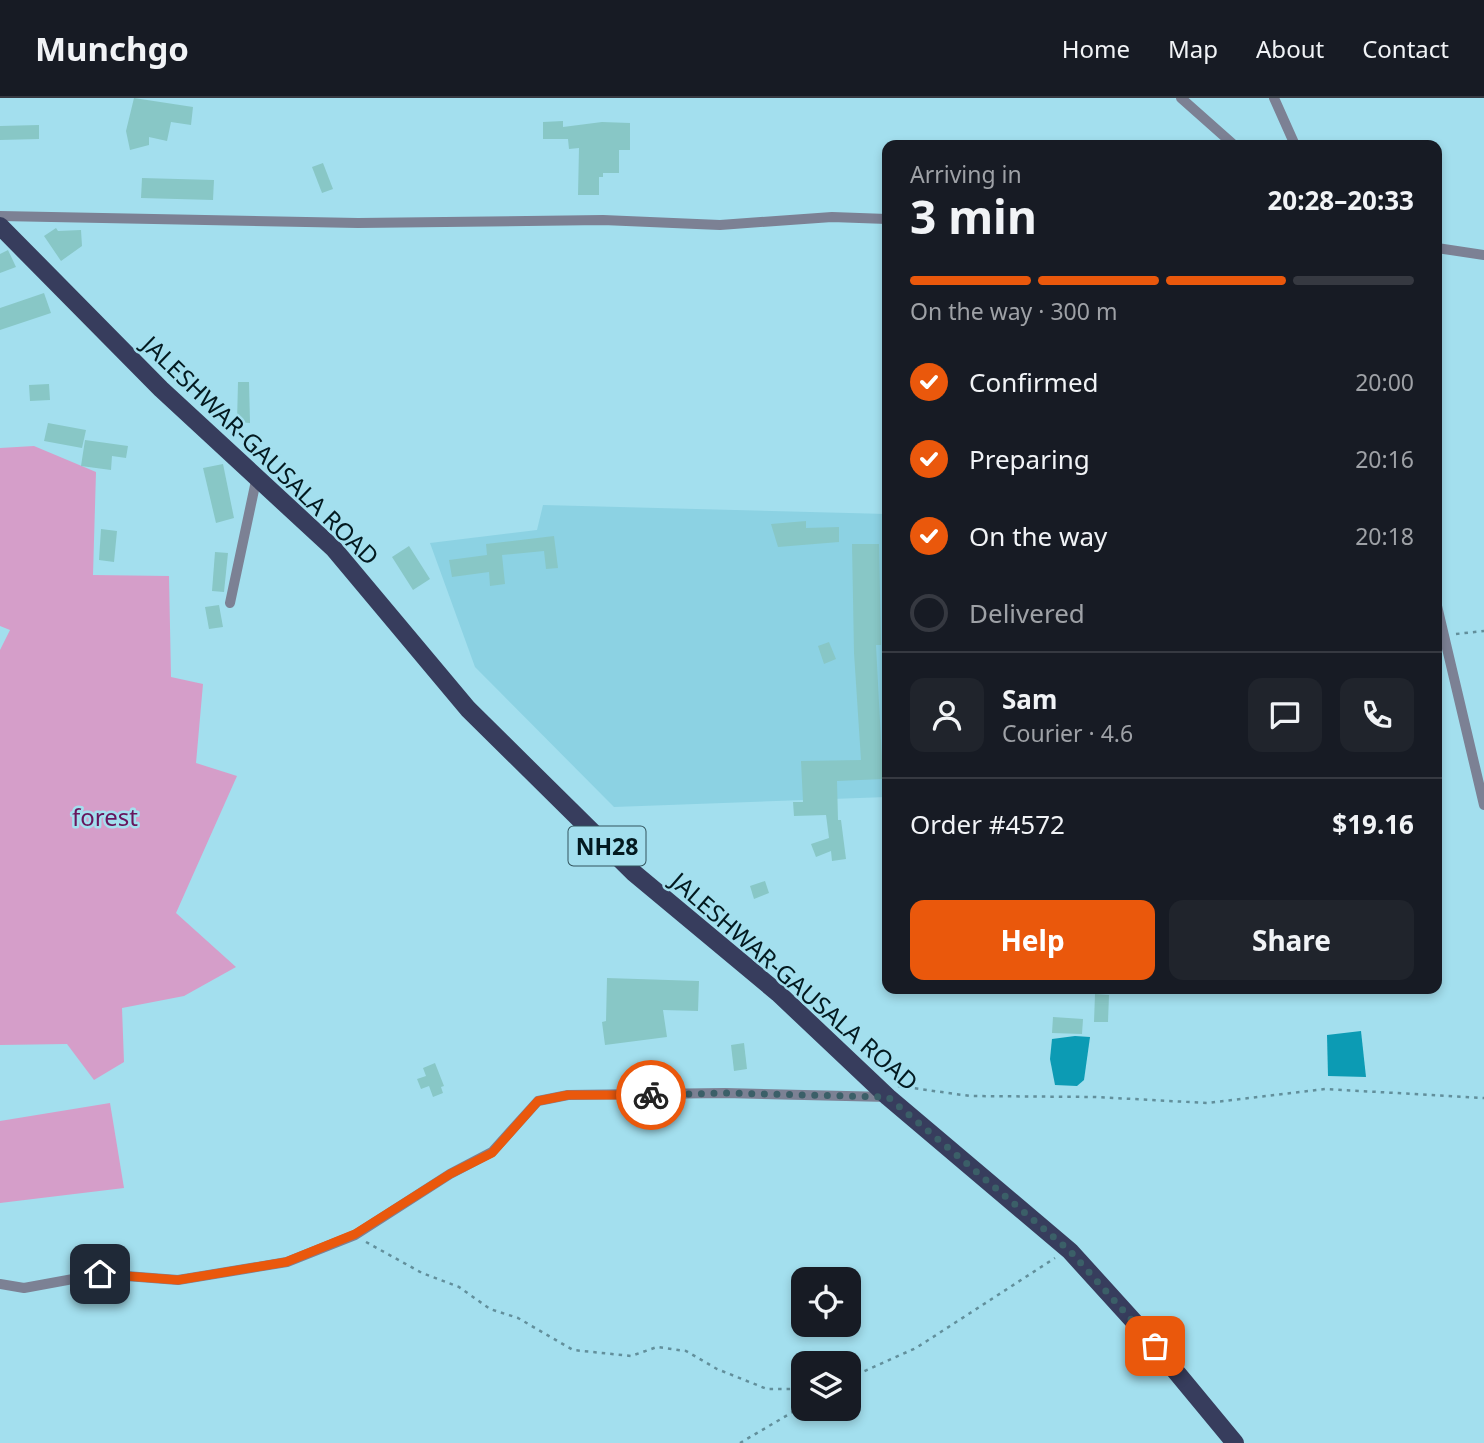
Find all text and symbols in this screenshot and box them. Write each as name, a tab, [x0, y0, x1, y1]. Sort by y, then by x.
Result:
text: Munchgo	[35, 26, 189, 71]
text: Home	[1062, 32, 1130, 65]
text: Map	[1168, 32, 1218, 65]
text: About	[1256, 32, 1324, 65]
text: Contact	[1362, 32, 1449, 65]
text: Arriving in	[910, 158, 1022, 190]
text: 20:28–20:33	[1267, 182, 1414, 218]
text: 3 min	[910, 185, 1037, 247]
text: On the way · 300 m	[910, 295, 1117, 327]
street label: JALESHWAR-GAUSALA ROAD	[134, 327, 387, 572]
icon: check	[910, 363, 948, 401]
text: Confirmed	[969, 364, 1099, 400]
text: 20:00	[1355, 366, 1414, 398]
icon: check	[910, 440, 948, 478]
text: Preparing	[969, 441, 1090, 477]
text: 20:16	[1355, 443, 1414, 475]
icon: check	[910, 517, 948, 555]
text: On the way	[969, 518, 1107, 554]
text: 20:18	[1355, 520, 1414, 552]
text: Delivered	[969, 595, 1085, 631]
button: person	[910, 678, 984, 752]
button: chat	[1248, 678, 1322, 752]
button: phone	[1340, 678, 1414, 752]
text: Sam	[1002, 681, 1057, 717]
text: Courier · 4.6	[1002, 717, 1133, 749]
park label: forest	[72, 800, 138, 833]
text: Order #4572	[910, 806, 1065, 842]
text: $19.16	[1332, 806, 1414, 842]
road number: NH28	[568, 826, 646, 866]
street label: JALESHWAR-GAUSALA ROAD	[663, 863, 926, 1097]
button: Help	[910, 900, 1155, 980]
button: Share	[1169, 900, 1414, 980]
courier	[616, 1060, 686, 1130]
icon: bike	[632, 1076, 670, 1114]
pin	[70, 1244, 130, 1304]
icon: home	[81, 1255, 119, 1293]
map controls	[791, 1267, 861, 1421]
button: locate	[791, 1267, 861, 1337]
pin	[1125, 1316, 1185, 1376]
icon: bag	[1136, 1327, 1174, 1365]
button: layers	[791, 1351, 861, 1421]

